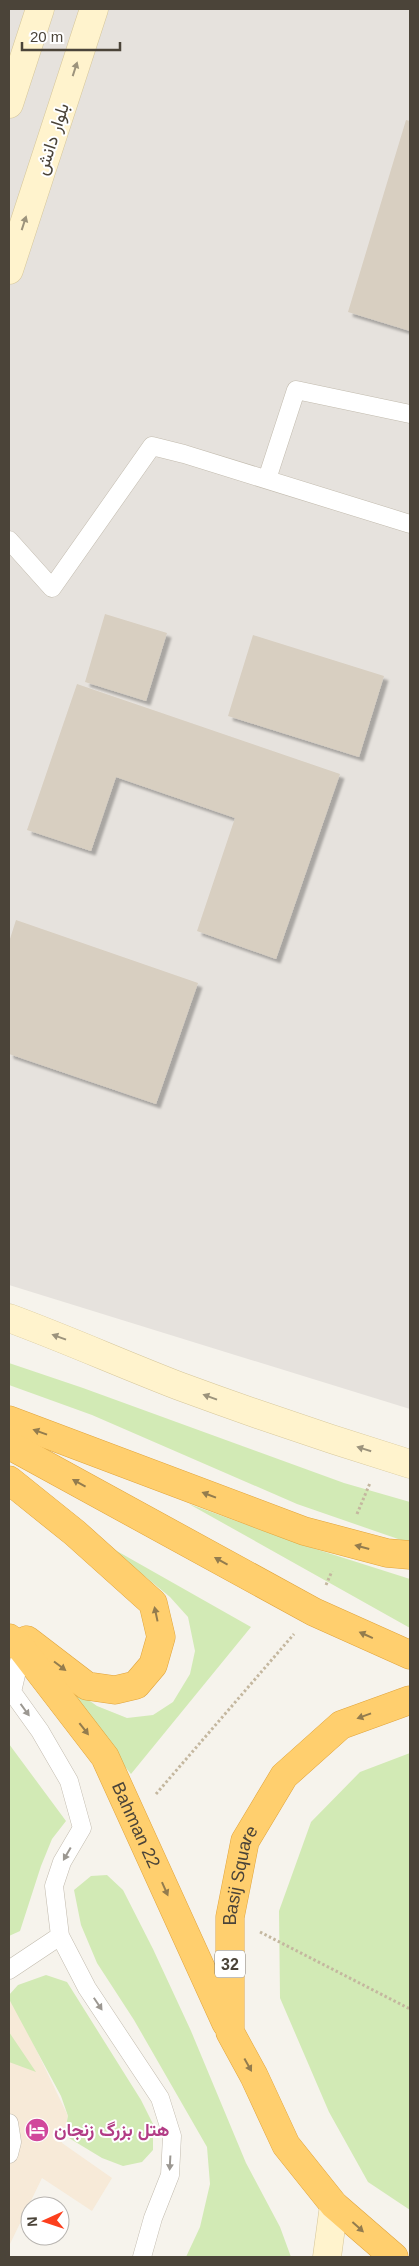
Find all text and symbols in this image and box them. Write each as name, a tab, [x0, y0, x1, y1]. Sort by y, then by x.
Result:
scale bar	[22, 20, 120, 52]
text: 20 m	[30, 28, 63, 45]
one-way arrow	[71, 61, 79, 76]
street label: بلوار دانش	[31, 100, 74, 178]
one-way arrow	[21, 216, 28, 231]
one-way arrow	[51, 1333, 66, 1341]
one-way arrow	[202, 1393, 217, 1401]
one-way arrow	[32, 1428, 47, 1436]
one-way arrow	[356, 1445, 371, 1453]
one-way arrow	[71, 1479, 86, 1487]
one-way arrow	[202, 1490, 216, 1498]
one-way arrow	[355, 1543, 370, 1551]
one-way arrow	[214, 1557, 229, 1565]
one-way arrow	[152, 1606, 160, 1622]
one-way arrow	[359, 1631, 373, 1639]
one-way arrow	[53, 1661, 67, 1671]
one-way arrow	[20, 1703, 30, 1717]
one-way arrow	[357, 1713, 372, 1720]
one-way arrow	[79, 1723, 89, 1736]
street label: Bahman 22	[108, 1779, 164, 1871]
street label: Basij Square	[220, 1822, 262, 1925]
one-way arrow	[63, 1847, 71, 1862]
one-way arrow	[162, 1882, 170, 1896]
road number: 32	[215, 1950, 245, 1978]
one-way arrow	[93, 1997, 102, 2011]
one-way arrow	[244, 2058, 252, 2073]
hotel icon: هتل بزرگ زنجان	[24, 2117, 50, 2143]
place label: هتل بزرگ زنجان	[54, 2120, 170, 2141]
one-way arrow	[166, 2156, 174, 2172]
north arrow	[20, 2196, 70, 2246]
text: N	[24, 2216, 40, 2227]
one-way arrow	[352, 2221, 364, 2233]

